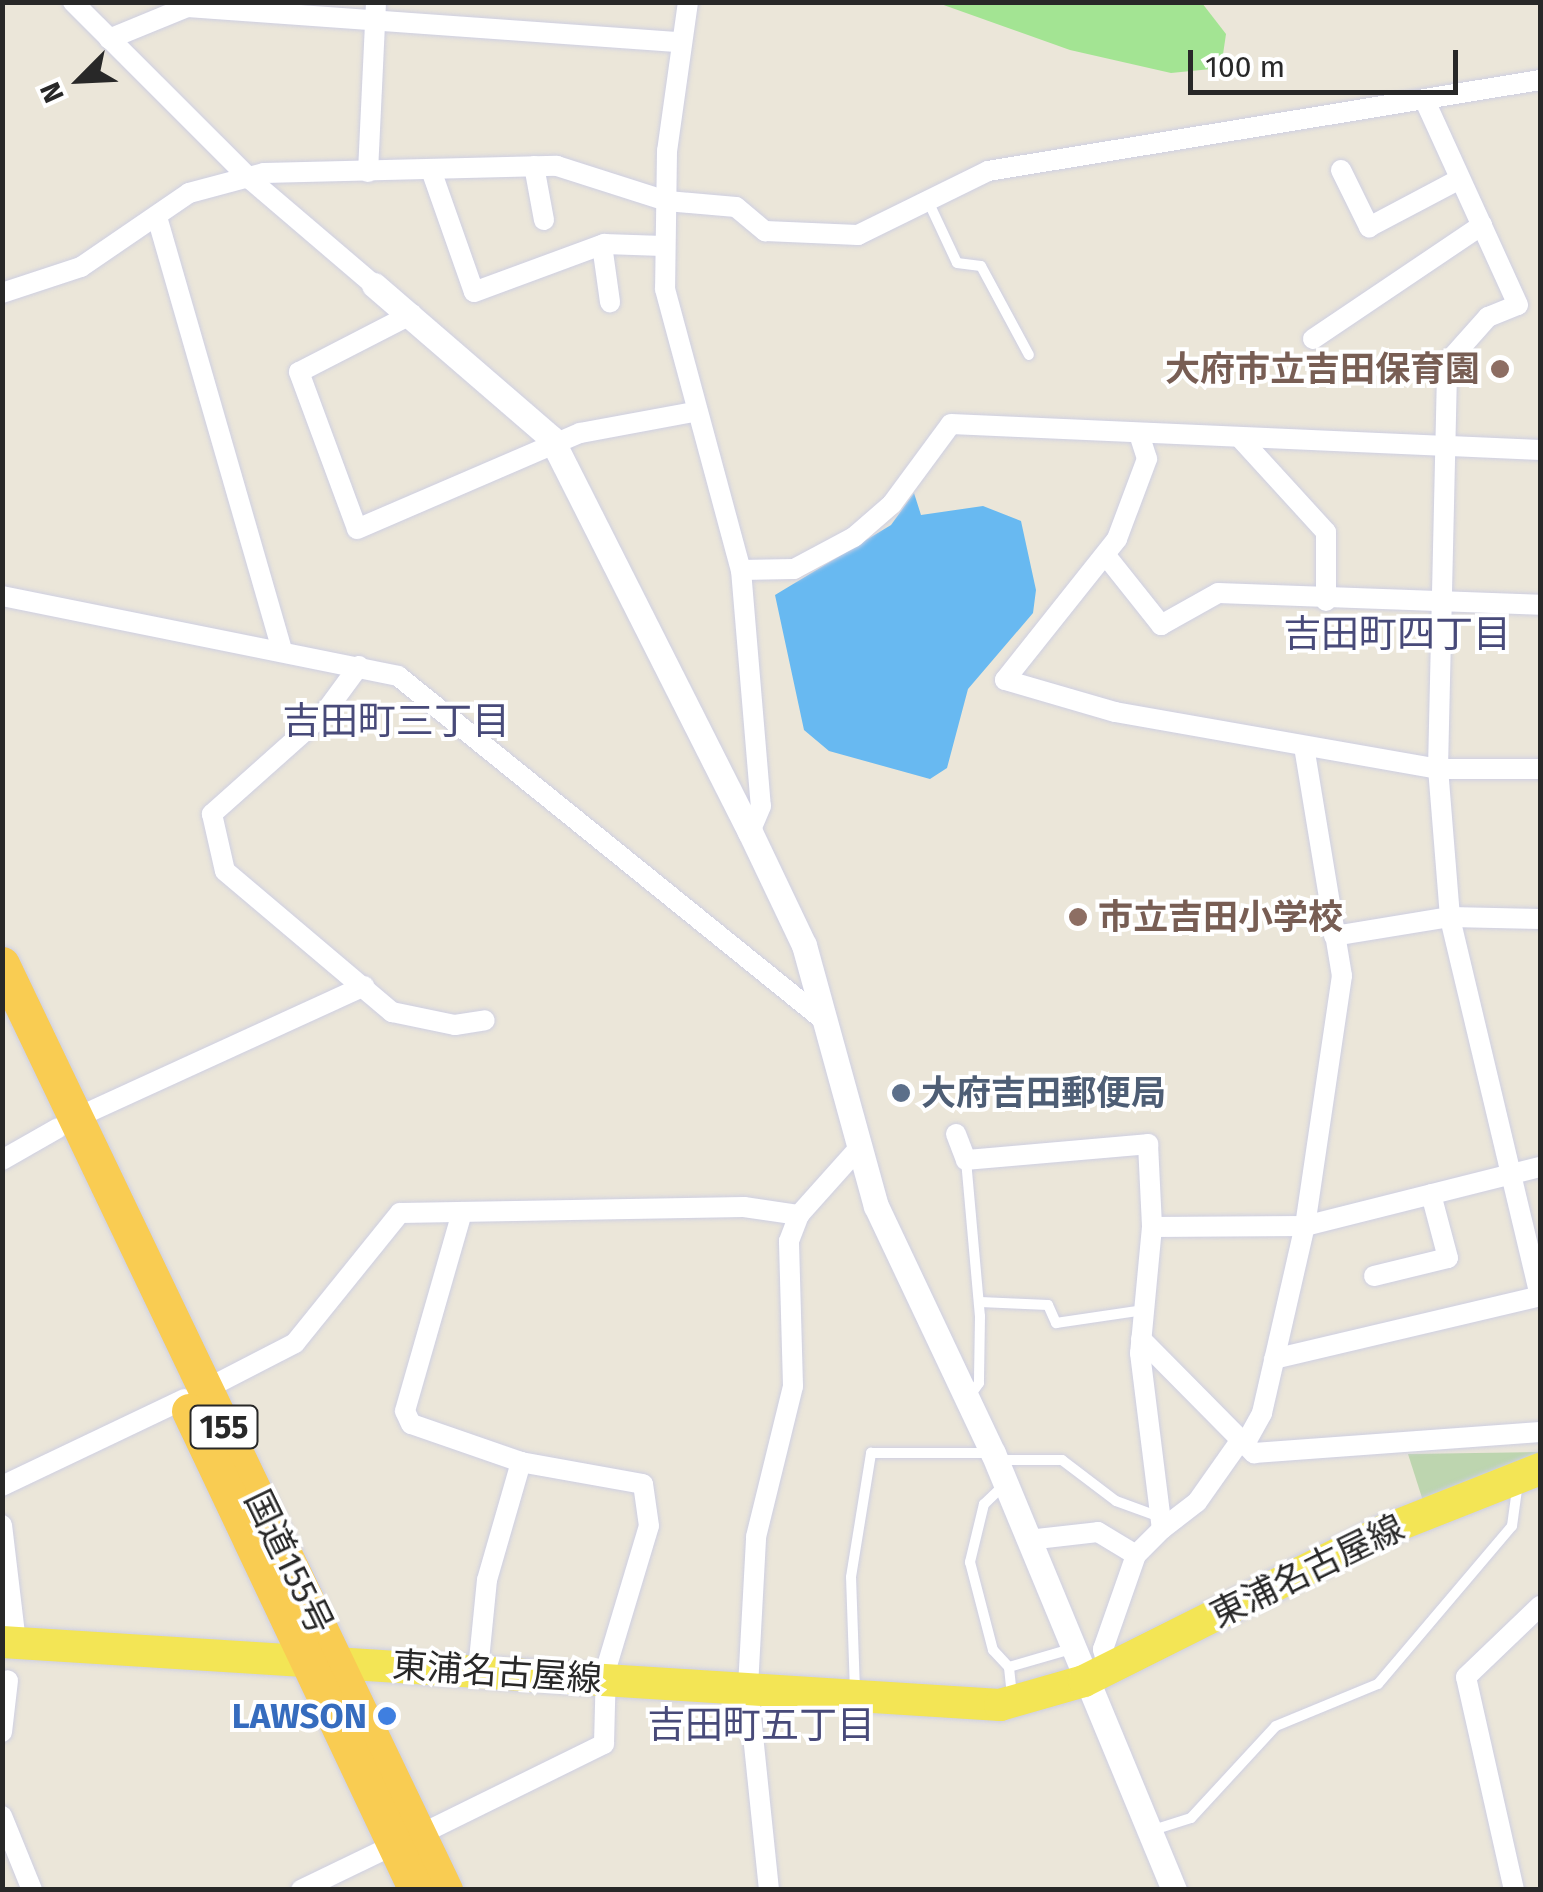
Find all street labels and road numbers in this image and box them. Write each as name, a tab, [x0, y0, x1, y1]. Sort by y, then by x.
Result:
road number: 155	[189, 1400, 259, 1454]
street label: 国道155号	[236, 1483, 342, 1641]
street label: 東浦名古屋線	[1203, 1506, 1411, 1636]
street label: 東浦名古屋線	[391, 1644, 603, 1700]

